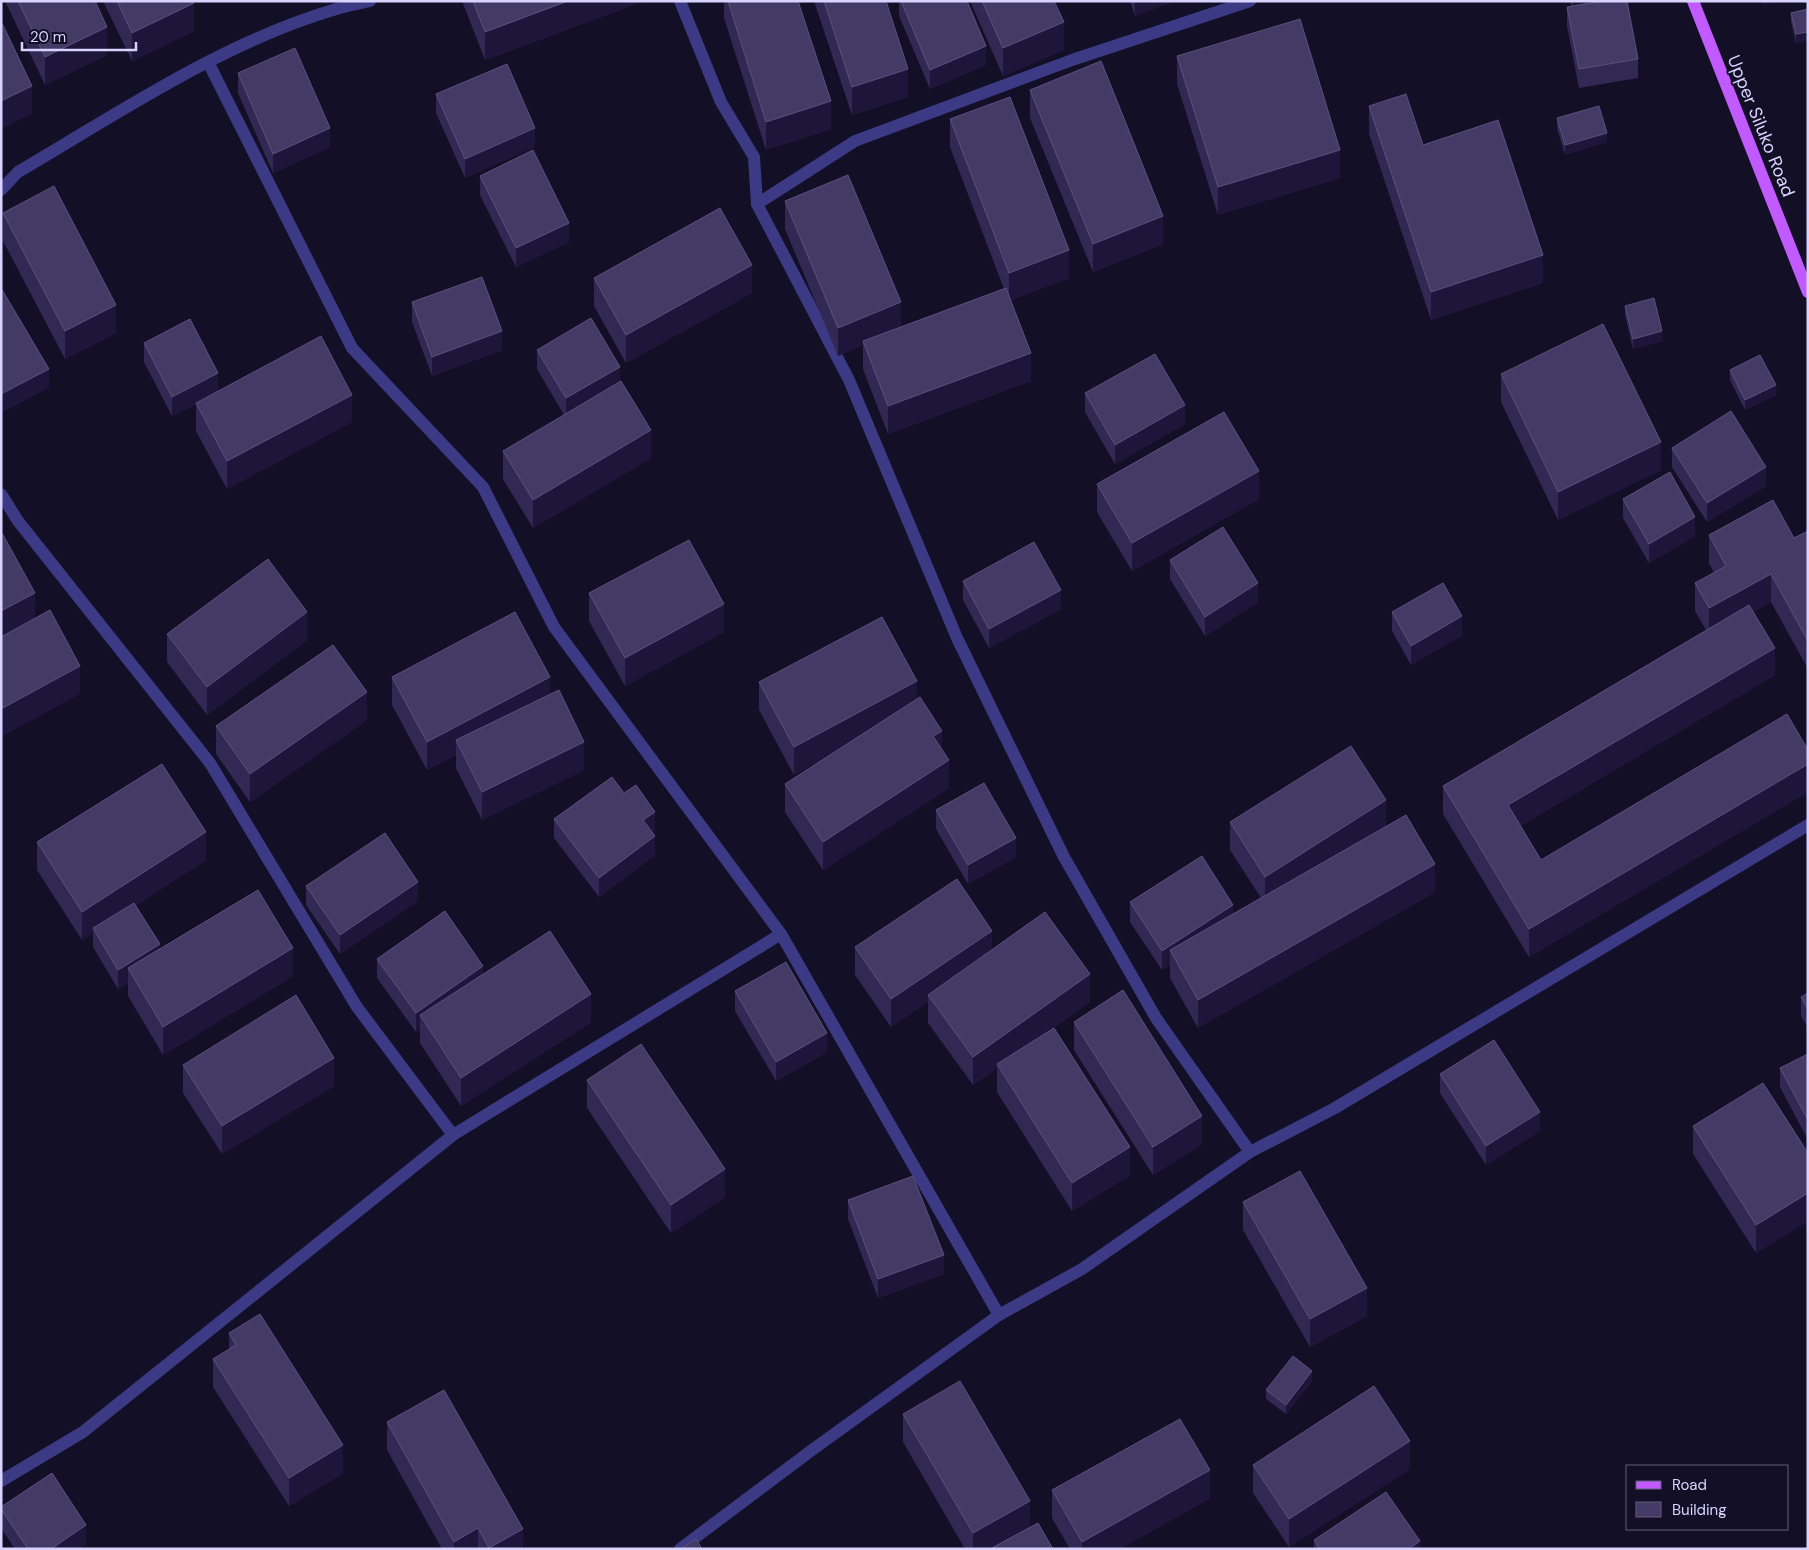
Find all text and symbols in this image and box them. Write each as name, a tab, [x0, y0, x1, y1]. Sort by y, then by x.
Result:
scale bar	[22, 20, 136, 52]
text: 20 m	[30, 27, 66, 47]
street label: Upper Siluko Road	[1722, 52, 1800, 200]
legend	[1626, 1465, 1789, 1530]
text: Road	[1672, 1475, 1707, 1495]
text: Building	[1672, 1500, 1727, 1520]

